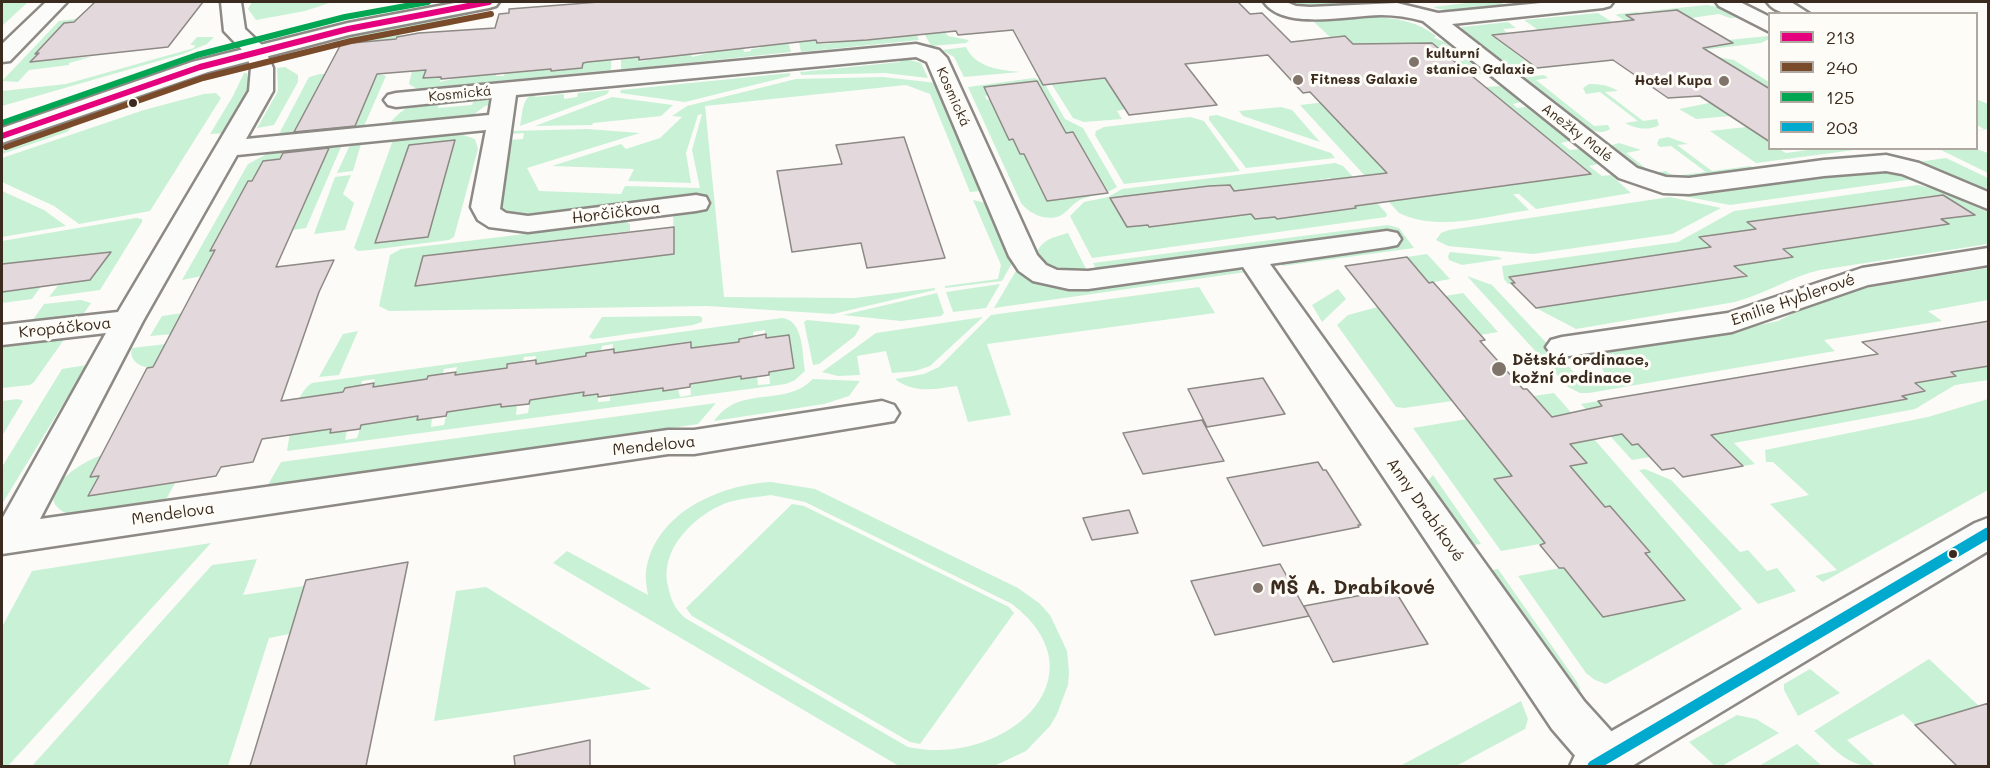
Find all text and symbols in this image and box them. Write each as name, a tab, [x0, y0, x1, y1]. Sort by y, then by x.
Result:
legend	[1768, 12, 1978, 150]
text: 213	[1826, 25, 1855, 49]
place label: kulturní stanice Galaxie	[1426, 46, 1535, 78]
marker: kulturní stanice Galaxie	[1407, 55, 1421, 69]
text: 240	[1826, 55, 1858, 79]
street label: Kosmická	[932, 65, 974, 129]
place label: Fitness Galaxie	[1310, 72, 1418, 88]
marker: Fitness Galaxie	[1291, 73, 1305, 87]
place label: Hotel Kupa	[1634, 73, 1712, 89]
marker: Hotel Kupa	[1717, 74, 1731, 88]
street label: Kosmická	[428, 82, 492, 106]
text: 125	[1826, 85, 1855, 109]
unlabelled marker	[127, 97, 139, 109]
street label: Anežky Malé	[1538, 100, 1616, 166]
text: 203	[1826, 115, 1858, 139]
street label: Horčičkova	[571, 198, 661, 228]
street label: Emilie Hyblerové	[1728, 270, 1858, 330]
street label: Kropáčkova	[18, 314, 112, 342]
place label: Dětská ordinace, kožní ordinace	[1512, 350, 1649, 388]
marker: Dětská ordinace, kožní ordinace	[1490, 360, 1508, 378]
street label: Mendelova	[611, 432, 697, 460]
street label: Anny Drabíkové	[1382, 454, 1468, 566]
street label: Mendelova	[130, 499, 216, 529]
unlabelled marker	[1947, 548, 1959, 560]
place label: MŠ A. Drabíkové	[1270, 576, 1435, 600]
marker: MŠ A. Drabíkové	[1251, 581, 1265, 595]

